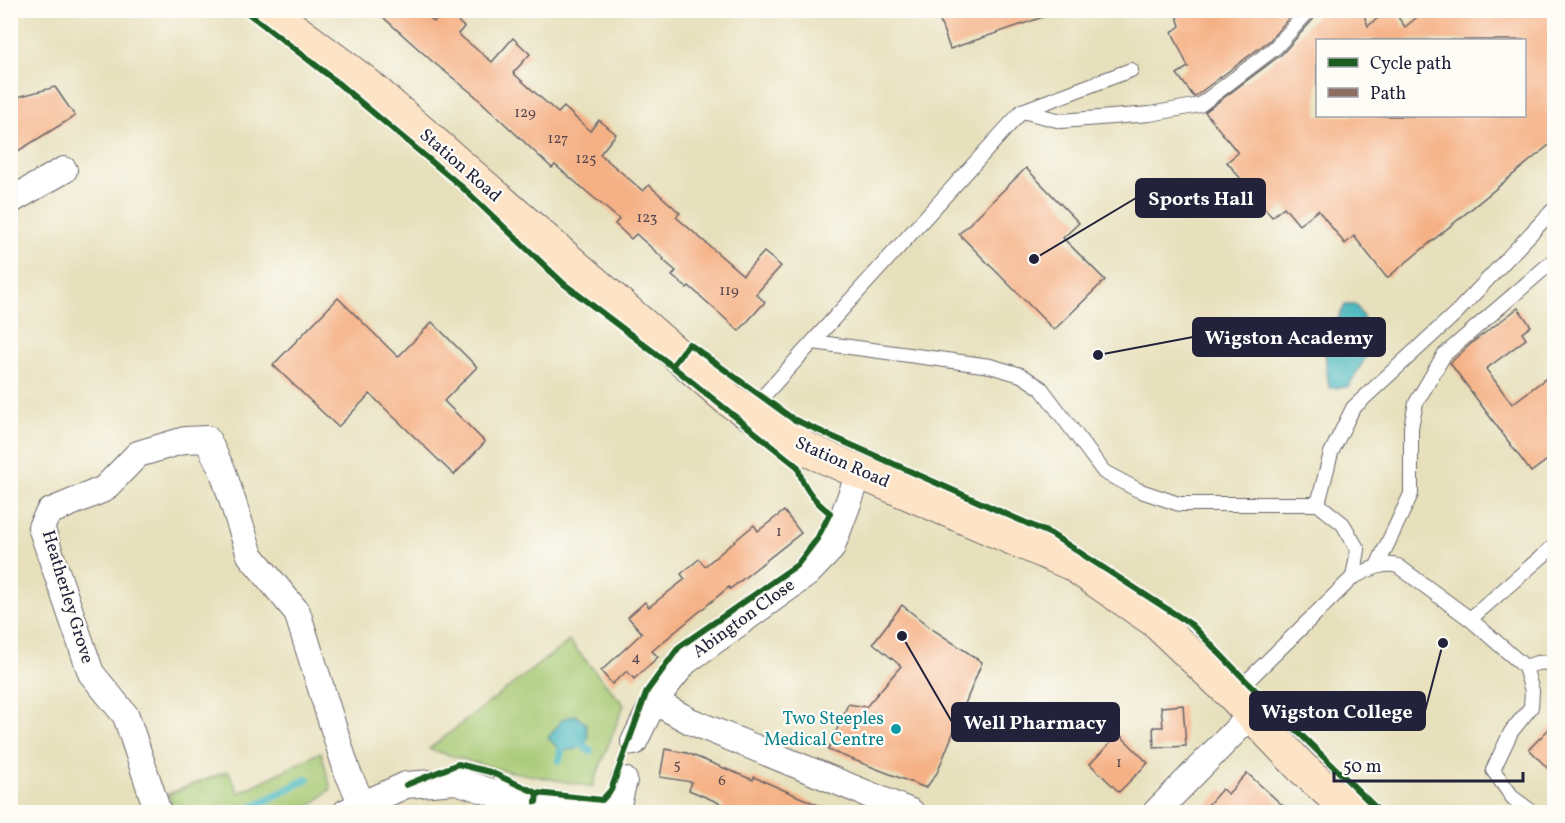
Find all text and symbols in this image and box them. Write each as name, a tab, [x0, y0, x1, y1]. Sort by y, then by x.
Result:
legend	[1316, 39, 1526, 117]
text: Cycle path	[1370, 52, 1452, 77]
text: Path	[1370, 82, 1406, 107]
house number: 129	[514, 103, 536, 124]
street label: Station Road	[414, 123, 506, 209]
house number: 127	[548, 129, 568, 150]
house number: 125	[575, 149, 597, 170]
callout: Sports Hall	[1136, 179, 1265, 217]
text: Sports Hall	[1148, 186, 1254, 214]
house number: 123	[636, 208, 658, 229]
house number: 119	[719, 281, 739, 302]
callout: Wigston Academy	[1193, 318, 1385, 356]
text: Wigston Academy	[1205, 325, 1373, 353]
street label: Station Road	[791, 431, 893, 495]
house number: 1	[776, 522, 782, 543]
street label: Heatherley Grove	[35, 527, 99, 667]
street label: Abington Close	[688, 573, 800, 665]
house number: 4	[632, 648, 641, 669]
callout: Wigston College	[1250, 692, 1425, 730]
text: Wigston College	[1261, 699, 1413, 727]
callout: Well Pharmacy	[952, 703, 1119, 741]
place label: Two Steeples Medical Centre	[764, 707, 884, 753]
text: Well Pharmacy	[963, 710, 1107, 738]
marker: Two Steeples Medical Centre	[889, 722, 903, 736]
scale bar	[1334, 745, 1523, 783]
house number: 1	[1116, 753, 1122, 774]
house number: 5	[673, 755, 681, 776]
text: 50 m	[1343, 755, 1382, 780]
house number: 6	[718, 771, 726, 792]

